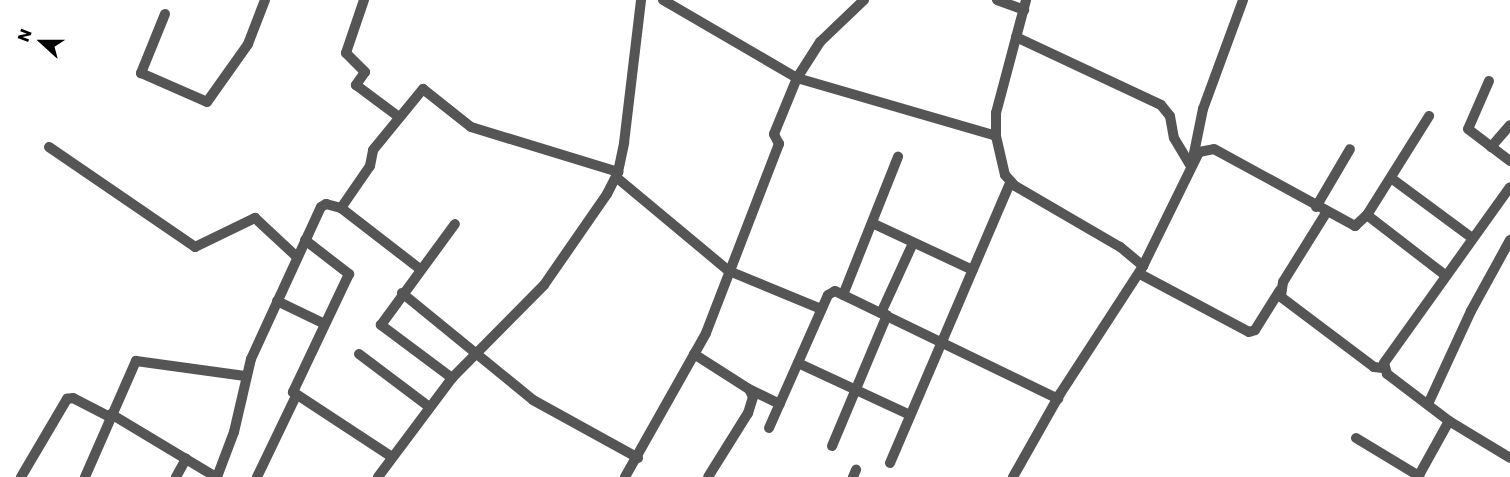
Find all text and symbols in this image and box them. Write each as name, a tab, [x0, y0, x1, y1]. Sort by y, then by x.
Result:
north arrow	[12, 12, 72, 72]
text: N	[12, 26, 38, 45]

